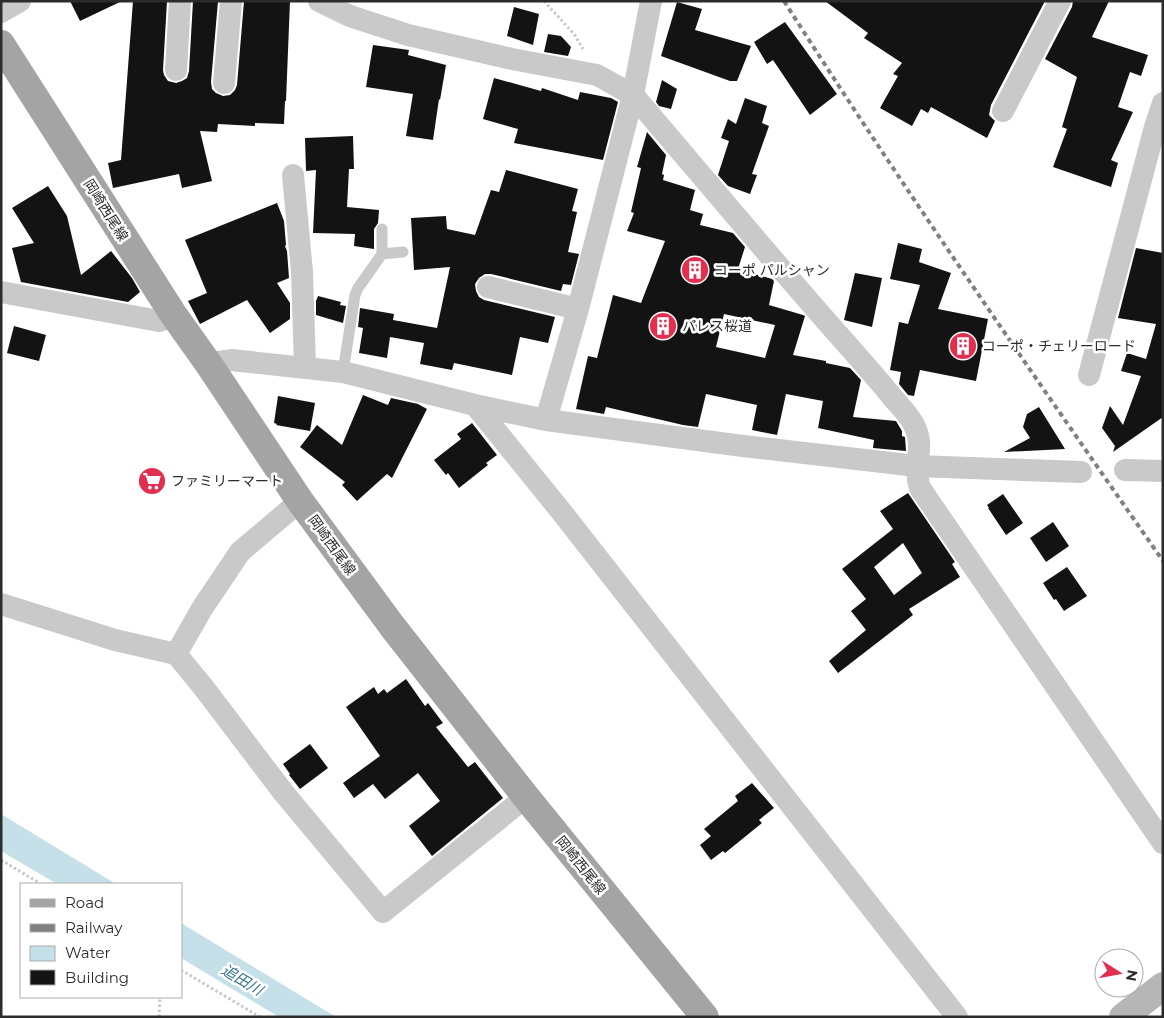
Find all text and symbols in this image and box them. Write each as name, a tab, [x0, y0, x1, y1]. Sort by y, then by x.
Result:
street label: 岡崎西尾線	[80, 176, 132, 244]
building icon: コーポ パルシャン	[680, 255, 710, 285]
place label: コーポ パルシャン	[714, 261, 830, 279]
building icon: パレス桜道	[648, 311, 678, 341]
place label: パレス桜道	[682, 317, 752, 335]
building icon: コーポ・チェリーロード	[948, 331, 978, 361]
place label: コーポ・チェリーロード	[982, 337, 1136, 355]
supermarket icon: ファミリーマート	[137, 466, 167, 496]
place label: ファミリーマート	[171, 472, 283, 490]
street label: 岡崎西尾線	[304, 511, 360, 579]
street label: 岡崎西尾線	[552, 832, 610, 898]
legend	[20, 883, 182, 998]
text: Road	[65, 893, 104, 912]
text: Railway	[65, 918, 123, 937]
text: Water	[65, 943, 111, 962]
north arrow	[1094, 948, 1144, 998]
water label: 追田川	[218, 960, 268, 1000]
text: Building	[65, 968, 129, 987]
text: N	[1122, 968, 1142, 983]

